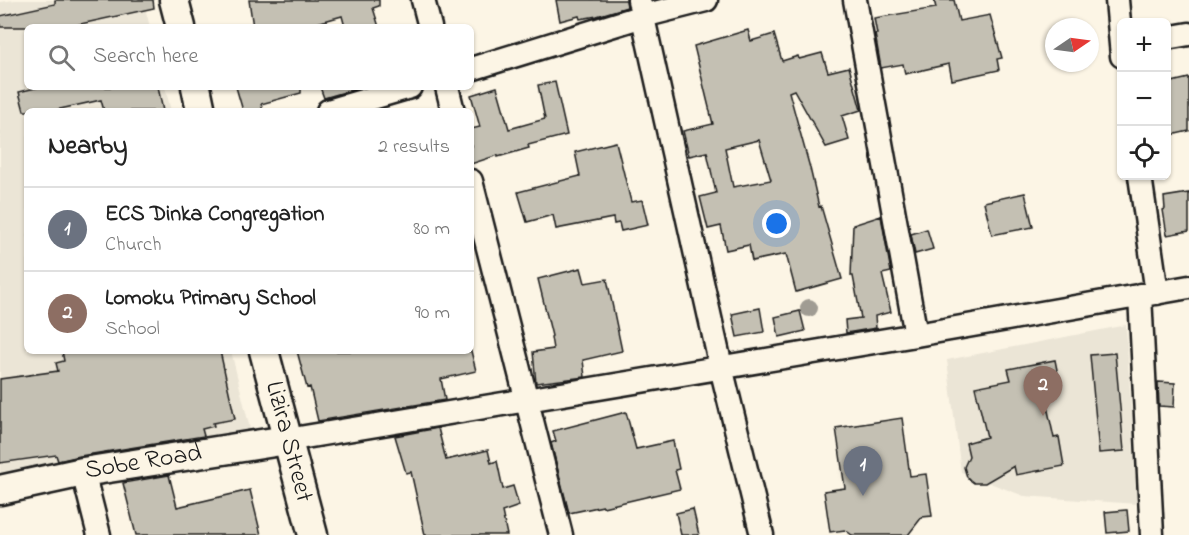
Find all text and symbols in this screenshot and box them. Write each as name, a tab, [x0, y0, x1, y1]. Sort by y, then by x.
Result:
north arrow	[1045, 18, 1099, 72]
map controls	[1117, 18, 1171, 180]
button: +	[1117, 18, 1171, 72]
search box	[24, 24, 474, 90]
icon: search	[45, 41, 78, 74]
text: Search here	[93, 41, 198, 73]
button: −	[1117, 72, 1171, 126]
button: locate	[1117, 126, 1171, 180]
text: Nearby	[48, 128, 127, 166]
text: 2 results	[378, 133, 450, 162]
text: ECS Dinka Congregation	[105, 199, 324, 231]
your location	[762, 209, 791, 238]
text: 1	[64, 215, 71, 244]
text: 80 m	[413, 215, 450, 244]
text: Church	[105, 231, 161, 260]
text: Lomoku Primary School	[105, 283, 316, 315]
text: 2	[63, 299, 72, 328]
text: 90 m	[415, 299, 450, 328]
text: School	[105, 315, 160, 344]
pin: 2	[1024, 366, 1062, 416]
street label: Lizira Street	[254, 377, 323, 507]
street label: Sobe Road	[82, 435, 205, 490]
pin: 1	[844, 446, 882, 496]

